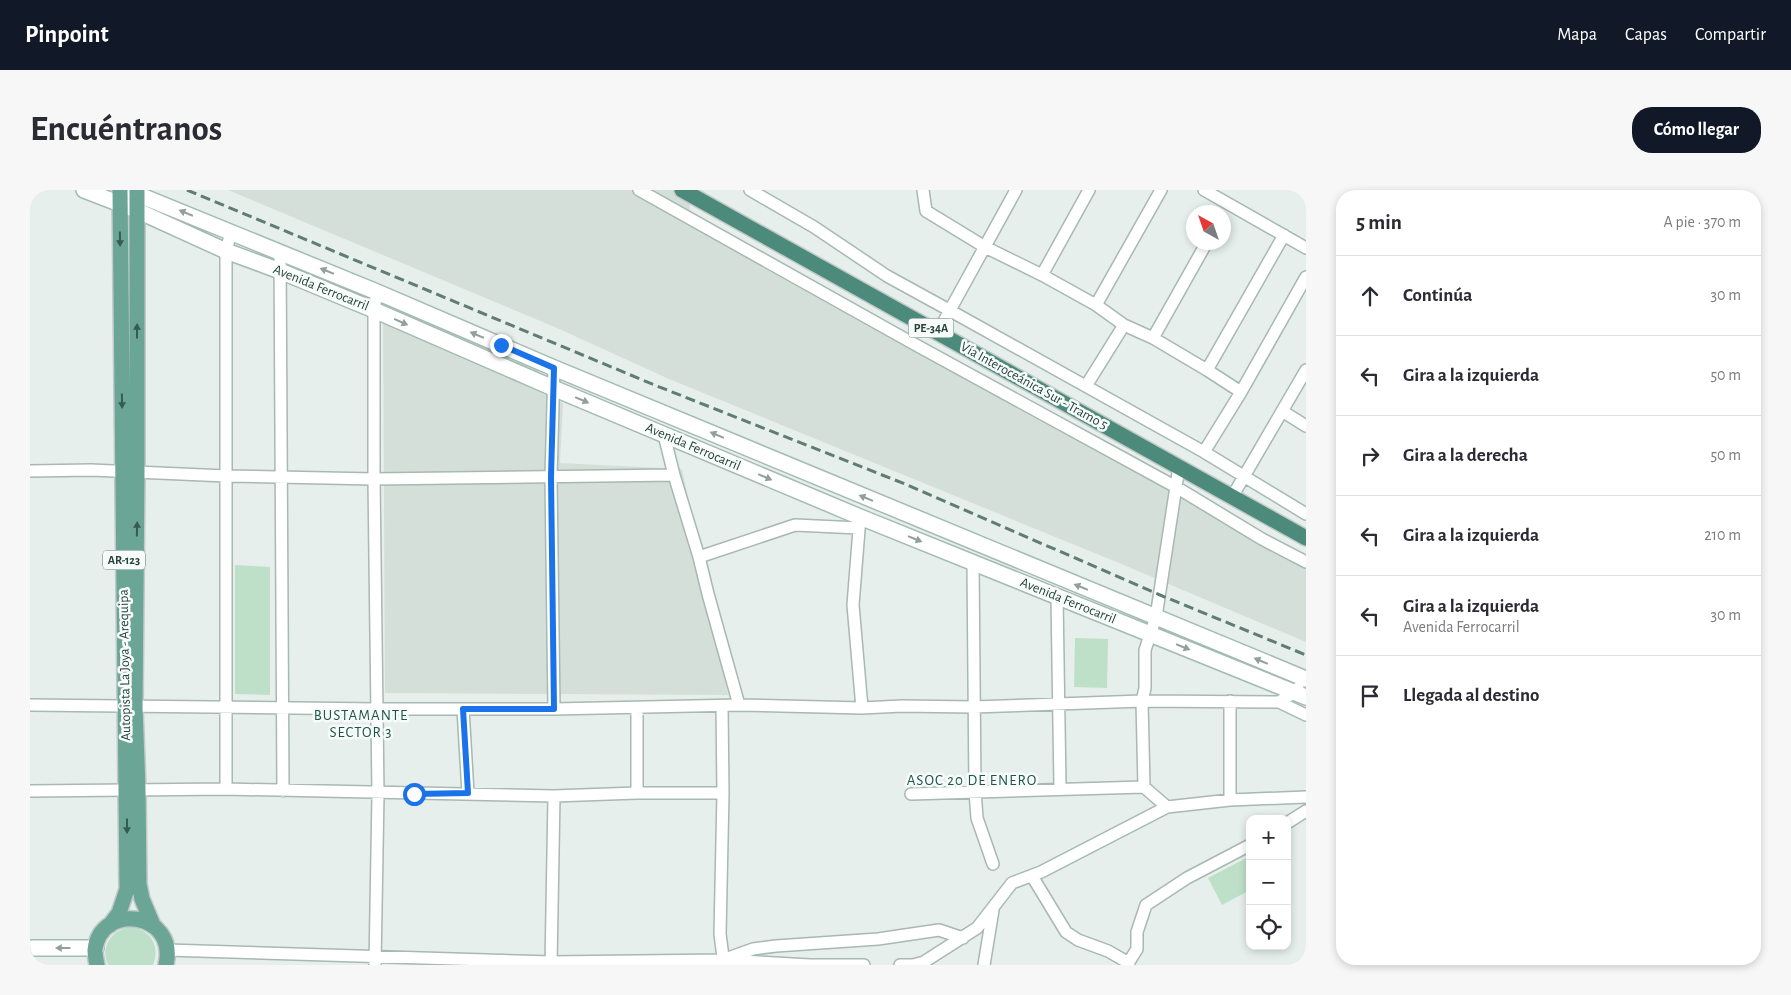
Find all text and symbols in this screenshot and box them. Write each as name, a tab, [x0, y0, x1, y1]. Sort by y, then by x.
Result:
text: Pinpoint	[25, 23, 109, 47]
text: Mapa	[1557, 26, 1597, 44]
text: Capas	[1625, 26, 1667, 44]
text: Compartir	[1695, 26, 1766, 44]
button: Cómo llegar	[1632, 107, 1761, 153]
text: Encuéntranos	[30, 112, 222, 147]
north arrow	[1186, 205, 1231, 250]
one-way arrow	[179, 209, 194, 217]
text: 5 min	[1356, 212, 1402, 233]
text: A pie · 370 m	[1664, 214, 1741, 230]
one-way arrow	[116, 231, 124, 247]
street label: Avenida Ferrocarril	[271, 262, 371, 314]
one-way arrow	[320, 267, 334, 275]
icon: ahead	[1356, 282, 1384, 310]
text: Continúa	[1403, 286, 1472, 305]
text: 30 m	[1711, 287, 1741, 303]
one-way arrow	[394, 318, 408, 326]
road number: PE-34A	[908, 318, 954, 338]
one-way arrow	[133, 323, 141, 339]
one-way arrow	[470, 330, 484, 338]
route end	[490, 334, 513, 357]
street label: Vía Interoceánica Sur - Tramo 5	[958, 340, 1110, 432]
icon: left	[1356, 362, 1384, 390]
text: Gira a la izquierda	[1403, 366, 1539, 385]
text: 50 m	[1710, 367, 1741, 383]
one-way arrow	[118, 393, 126, 409]
one-way arrow	[575, 397, 590, 405]
street label: Avenida Ferrocarril	[643, 421, 743, 473]
one-way arrow	[709, 431, 724, 439]
icon: right	[1356, 442, 1384, 470]
text: Gira a la derecha	[1403, 446, 1528, 465]
text: 50 m	[1710, 447, 1741, 463]
one-way arrow	[758, 473, 772, 481]
one-way arrow	[859, 494, 874, 501]
one-way arrow	[133, 520, 141, 536]
icon: left	[1356, 522, 1384, 550]
text: Gira a la izquierda	[1403, 526, 1539, 545]
text: 210 m	[1704, 527, 1741, 543]
one-way arrow	[908, 535, 922, 543]
road number: AR-123	[103, 550, 145, 570]
street label: Avenida Ferrocarril	[1018, 575, 1118, 627]
one-way arrow	[1074, 582, 1089, 590]
street label: Autopista La Joya - Arequipa	[117, 589, 133, 741]
text: Gira a la izquierda	[1403, 597, 1539, 616]
icon: left	[1356, 602, 1384, 630]
text: 30 m	[1711, 607, 1741, 623]
text: Avenida Ferrocarril	[1403, 619, 1520, 635]
one-way arrow	[1176, 644, 1190, 652]
one-way arrow	[1254, 656, 1268, 664]
icon: arrive	[1356, 682, 1384, 710]
text: Llegada al destino	[1403, 686, 1540, 705]
district label: BUSTAMANTE SECTOR 3	[314, 708, 408, 740]
district label: ASOC 20 DE ENERO	[907, 773, 1037, 788]
route start	[403, 783, 426, 806]
map controls	[1246, 815, 1291, 950]
button: +	[1246, 815, 1291, 860]
one-way arrow	[123, 818, 131, 834]
button: −	[1246, 860, 1291, 905]
button: locate	[1246, 905, 1291, 950]
one-way arrow	[55, 944, 71, 952]

